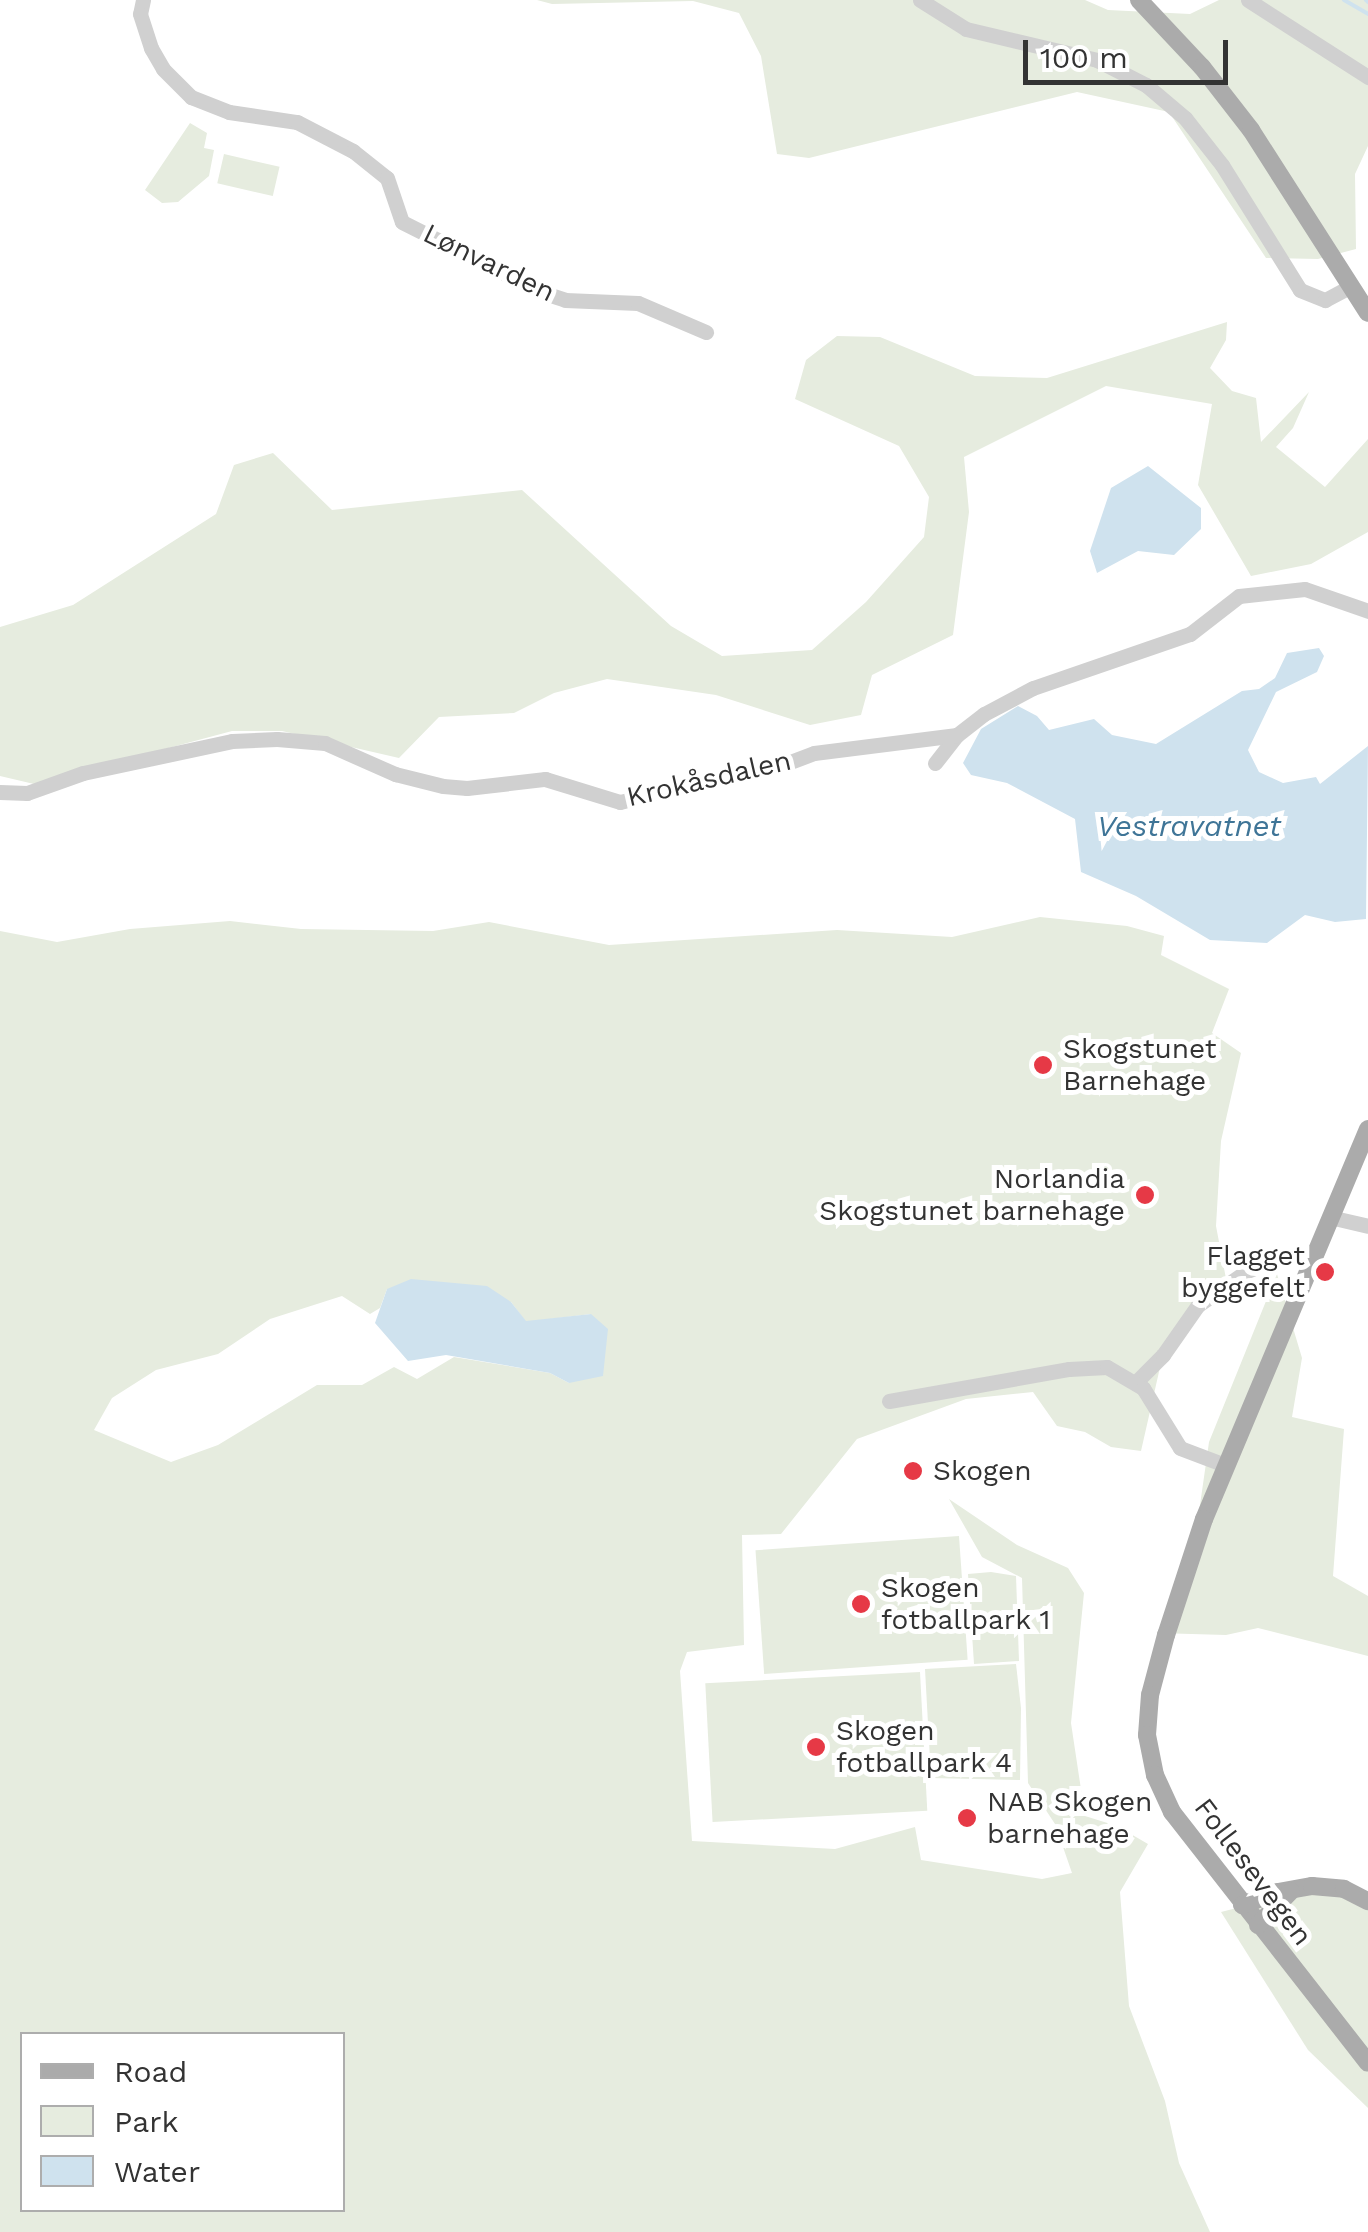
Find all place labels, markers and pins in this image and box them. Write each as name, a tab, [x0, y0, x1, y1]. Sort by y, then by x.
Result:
place label: Skogstunet Barnehage	[1063, 1032, 1217, 1098]
marker: Skogstunet Barnehage	[1032, 1054, 1054, 1076]
place label: Norlandia Skogstunet barnehage	[819, 1162, 1125, 1228]
marker: Norlandia Skogstunet barnehage	[1134, 1184, 1156, 1206]
place label: Flagget byggefelt	[1181, 1239, 1305, 1305]
marker: Flagget byggefelt	[1314, 1261, 1336, 1283]
place label: Skogen	[933, 1454, 1032, 1488]
marker: Skogen	[902, 1460, 924, 1482]
place label: Skogen fotballpark 1	[881, 1571, 1052, 1637]
marker: Skogen fotballpark 1	[850, 1593, 872, 1615]
place label: Skogen fotballpark 4	[836, 1714, 1013, 1780]
marker: Skogen fotballpark 4	[805, 1736, 827, 1758]
place label: NAB Skogen barnehage	[987, 1785, 1152, 1851]
marker: NAB Skogen barnehage	[956, 1807, 978, 1829]

